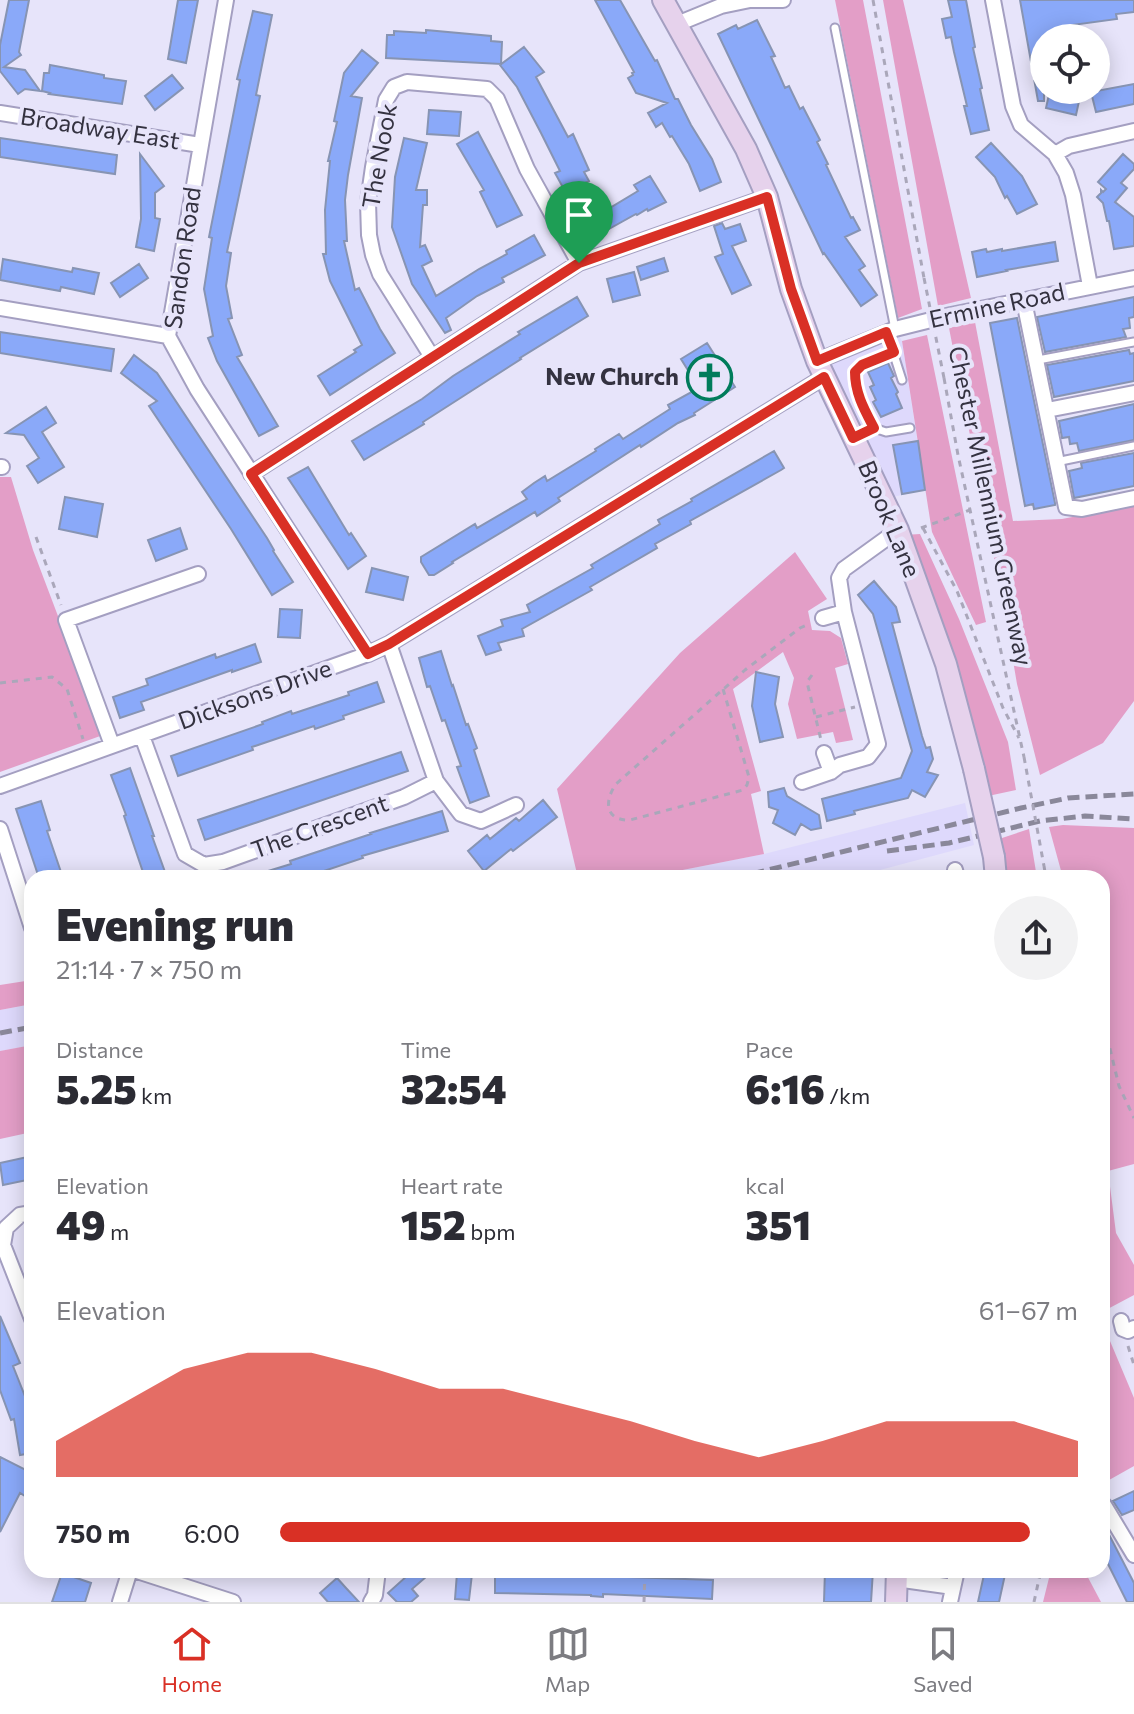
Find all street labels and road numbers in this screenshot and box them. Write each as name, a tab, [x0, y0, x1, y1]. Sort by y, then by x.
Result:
street label: Broadway East	[18, 101, 182, 154]
street label: The Nook	[355, 101, 402, 211]
street label: Sandon Road	[157, 185, 206, 331]
street label: Ermine Road	[926, 276, 1067, 333]
street label: Chester Millennium Greenway	[943, 343, 1040, 668]
street label: Brook Lane	[853, 456, 928, 581]
street label: Dicksons Drive	[174, 652, 335, 735]
street label: The Crescent	[247, 787, 392, 864]

